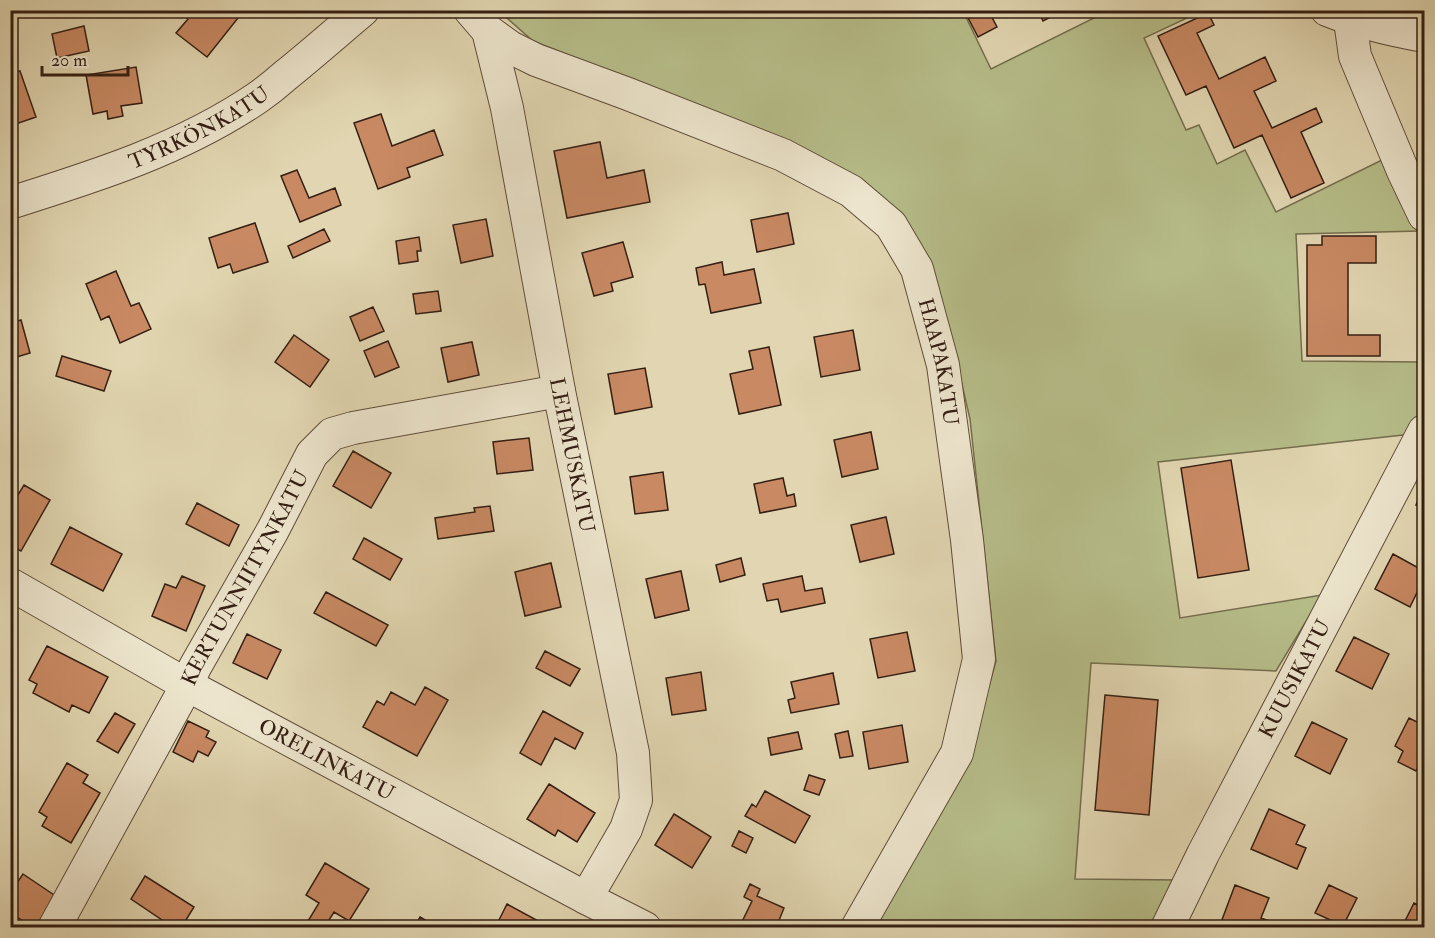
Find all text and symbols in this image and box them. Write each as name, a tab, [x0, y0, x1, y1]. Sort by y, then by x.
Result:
scale bar	[42, 39, 128, 77]
text: 20 m	[51, 49, 87, 72]
street label: TYRKÖNKATU	[125, 80, 276, 176]
street label: HAAPAKATU	[912, 295, 964, 428]
street label: LEHMUSKATU	[543, 375, 601, 535]
street label: KERTUNNIITYNKATU	[176, 465, 316, 690]
street label: KUUSIKATU	[1253, 615, 1337, 743]
street label: ORELINKATU	[254, 713, 399, 807]

